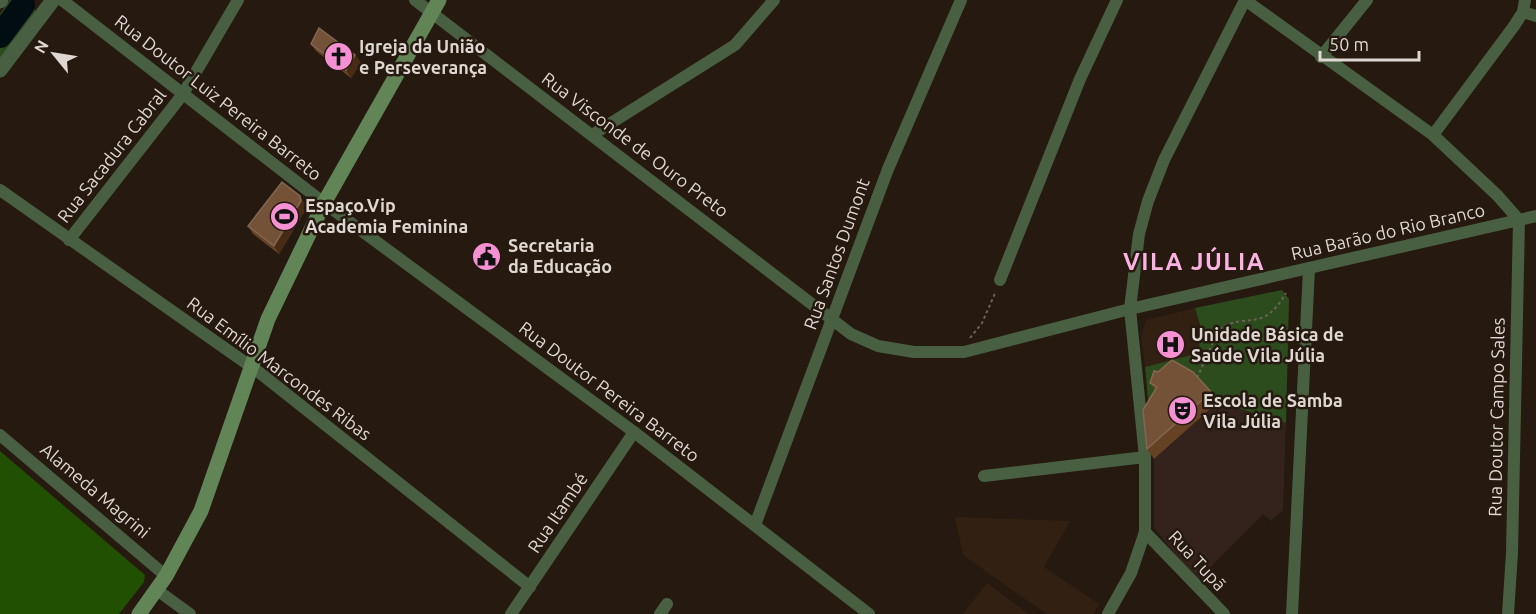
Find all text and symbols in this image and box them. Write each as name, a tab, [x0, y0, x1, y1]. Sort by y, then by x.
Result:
street label: Rua Doutor Luiz Pereira Barreto	[111, 10, 326, 184]
north arrow	[24, 24, 84, 84]
scale bar	[1320, 24, 1419, 62]
text: 50 m	[1329, 34, 1369, 54]
place label: Igreja da União e Perseverança	[359, 36, 487, 78]
text: N	[30, 37, 52, 56]
church icon: Igreja da União e Perseverança	[322, 41, 354, 73]
street label: Rua Visconde de Ouro Preto	[538, 68, 733, 221]
street label: Rua Sacadura Cabral	[53, 84, 170, 226]
street label: Rua Santos Dumont	[799, 175, 873, 332]
place label: Espaço.Vip Academia Feminina	[305, 195, 468, 236]
street label: Rua Barão do Rio Branco	[1289, 199, 1487, 263]
sports icon: Espaço.Vip Academia Feminina	[268, 200, 300, 232]
place label: Secretaria da Educação	[508, 235, 612, 277]
public building icon: Secretaria da Educação	[471, 240, 503, 272]
district label: VILA JÚLIA	[1123, 246, 1265, 275]
street label: Rua Emílio Marcondes Ribas	[184, 292, 376, 444]
street label: Rua Doutor Pereira Barreto	[516, 317, 704, 465]
street label: Rua Doutor Campo Sales	[1484, 317, 1508, 517]
place label: Unidade Básica de Saúde Vila Júlia	[1191, 324, 1344, 365]
hospital icon: Unidade Básica de Saúde Vila Júlia	[1154, 329, 1186, 361]
place label: Escola de Samba Vila Júlia	[1203, 390, 1343, 431]
theatre icon: Escola de Samba Vila Júlia	[1166, 395, 1198, 427]
street label: Alameda Magrini	[37, 439, 154, 542]
street label: Rua Itambé	[523, 469, 591, 556]
street label: Rua Tupã	[1165, 526, 1230, 594]

